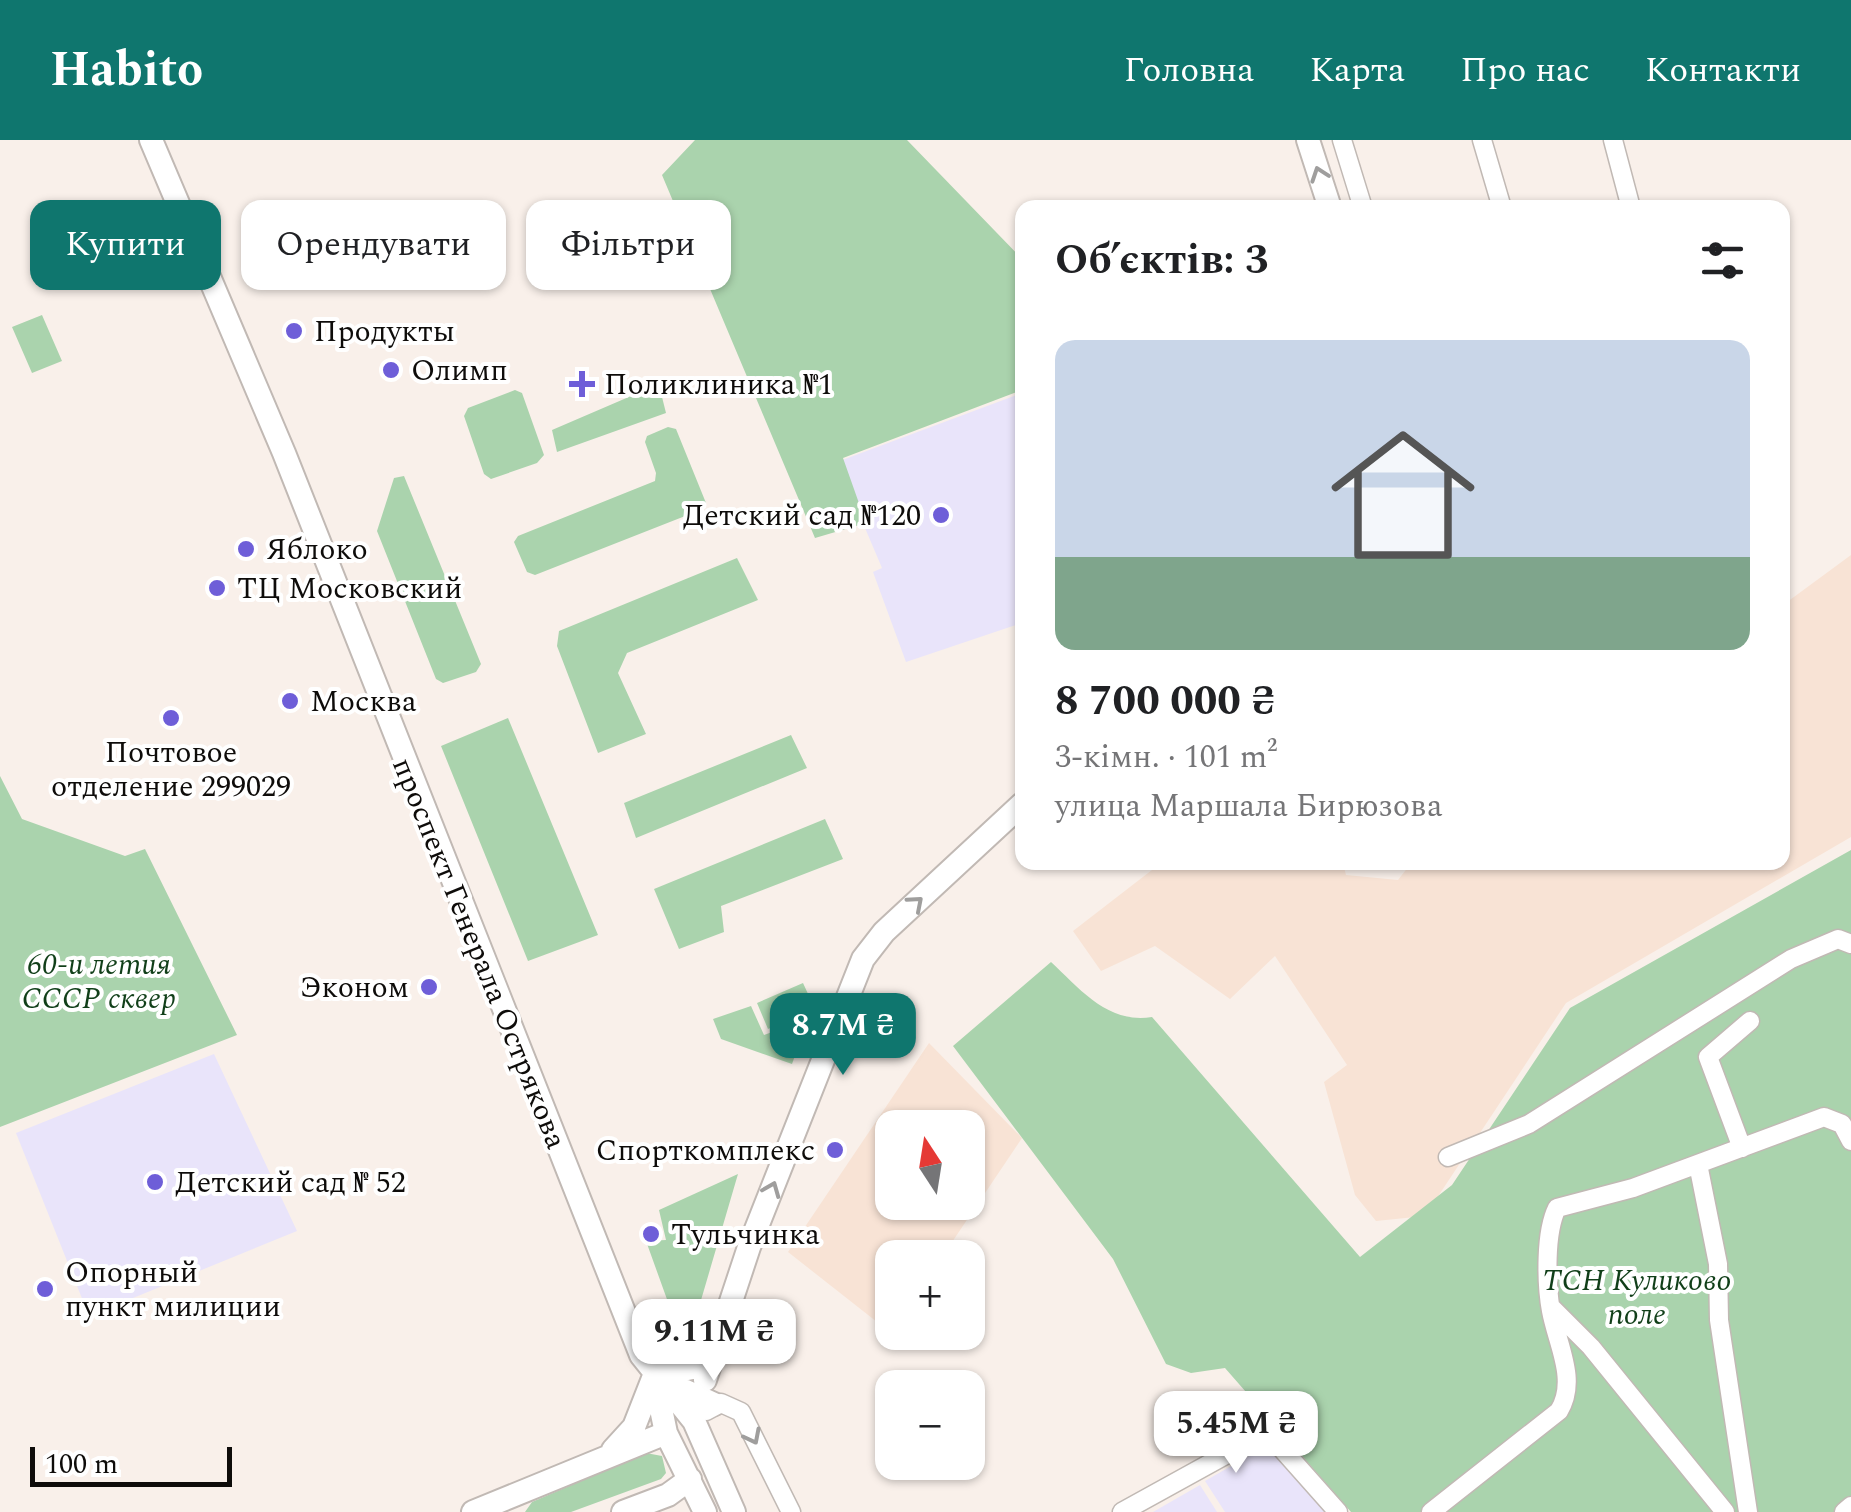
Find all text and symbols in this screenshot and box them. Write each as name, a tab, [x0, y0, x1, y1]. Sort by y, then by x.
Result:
text: Habito	[50, 34, 203, 107]
text: Головна	[1124, 44, 1254, 97]
text: Карта	[1309, 44, 1405, 97]
text: Про нас	[1460, 44, 1590, 97]
text: Контакти	[1645, 44, 1801, 97]
one-way arrow	[1310, 166, 1331, 183]
chip: Купити	[30, 200, 221, 290]
chip: Орендувати	[241, 200, 506, 290]
chip: Фільтри	[526, 200, 731, 290]
text: Об’єктів: 3	[1055, 229, 1268, 292]
icon: filters	[1695, 233, 1750, 288]
place label: Продукты	[314, 309, 455, 355]
marker: Продукты	[283, 320, 305, 342]
place label: Олимп	[411, 348, 508, 394]
marker: Олимп	[380, 359, 402, 381]
place label: Поликлиника №1	[604, 362, 833, 408]
marker: Поликлиника №1	[569, 371, 595, 397]
icon: home	[1313, 405, 1493, 585]
place label: Детский сад №120	[683, 493, 921, 539]
marker: Детский сад №120	[930, 504, 952, 526]
place label: Яблоко	[266, 527, 368, 573]
marker: Яблоко	[235, 538, 257, 560]
place label: ТЦ Московский	[237, 566, 462, 612]
marker: ТЦ Московский	[206, 577, 228, 599]
text: 8 700 000 ₴	[1055, 670, 1275, 733]
place label: Москва	[310, 679, 417, 725]
marker: Москва	[279, 690, 301, 712]
marker: Почтовое отделение 299029	[160, 707, 182, 729]
place label: Почтовое отделение 299029	[51, 730, 291, 810]
text: 3-кімн. · 101 m²	[1055, 733, 1277, 782]
street label: проспект Генерала Острякова	[379, 751, 579, 1156]
text: улица Маршала Бирюзова	[1055, 782, 1443, 831]
one-way arrow	[905, 897, 923, 915]
park label: 60-и летия СССР сквер	[22, 942, 176, 1022]
place label: Эконом	[299, 965, 409, 1011]
marker: Эконом	[418, 976, 440, 998]
pin: 8.7M ₴	[762, 993, 924, 1078]
text: 8.7M ₴	[792, 1001, 894, 1050]
north arrow	[875, 1110, 985, 1220]
map controls	[875, 1110, 985, 1480]
place label: Спорткомплекс	[596, 1128, 815, 1174]
marker: Спорткомплекс	[824, 1139, 846, 1161]
place label: Детский сад № 52	[175, 1160, 406, 1206]
marker: Детский сад № 52	[144, 1171, 166, 1193]
one-way arrow	[761, 1181, 781, 1199]
place label: Тульчинка	[671, 1212, 820, 1258]
marker: Тульчинка	[640, 1223, 662, 1245]
button: +	[875, 1240, 985, 1350]
place label: Опорный пункт милиции	[65, 1250, 281, 1330]
park label: ТСН Куликово поле	[1542, 1258, 1732, 1338]
marker: Опорный пункт милиции	[34, 1278, 56, 1300]
pin: 9.11M ₴	[622, 1299, 806, 1384]
text: 9.11M ₴	[654, 1307, 774, 1356]
button: −	[875, 1370, 985, 1480]
pin: 5.45M ₴	[1144, 1391, 1328, 1476]
text: 5.45M ₴	[1176, 1399, 1296, 1448]
one-way arrow	[741, 1427, 761, 1445]
scale bar	[30, 1442, 232, 1486]
text: 100 m	[45, 1443, 118, 1486]

